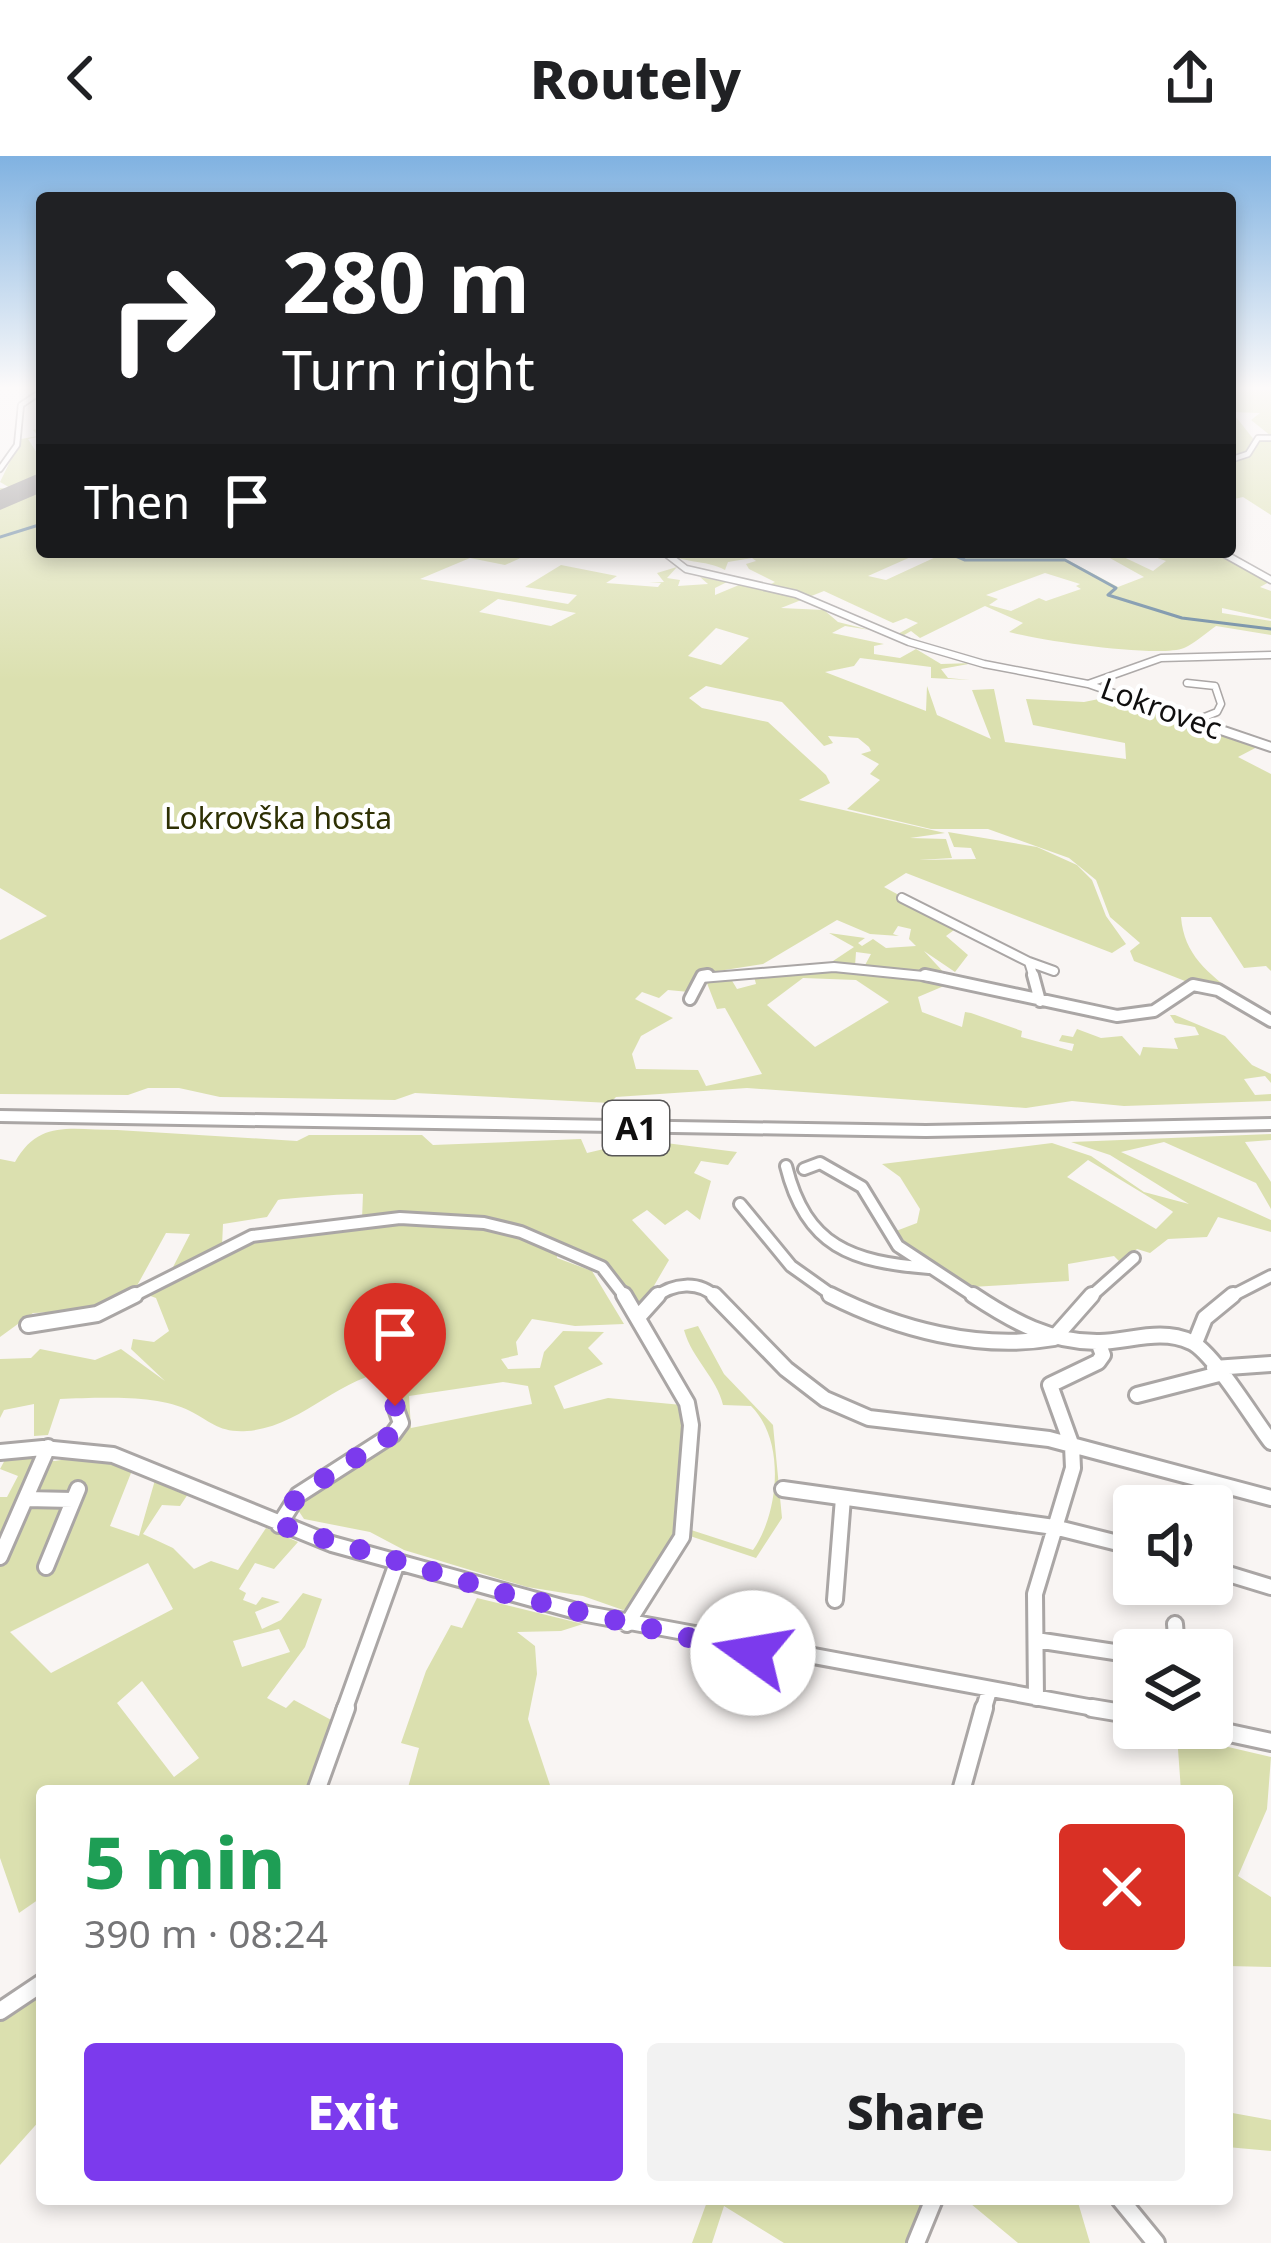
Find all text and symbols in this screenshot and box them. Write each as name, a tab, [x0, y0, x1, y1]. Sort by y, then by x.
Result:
text: Routely	[530, 41, 741, 115]
icon: back	[48, 45, 114, 111]
icon: share	[1157, 45, 1223, 111]
text: 280 m	[282, 223, 530, 338]
icon: right	[84, 240, 240, 396]
text: Turn right	[282, 332, 535, 406]
icon: arrive	[214, 468, 280, 534]
text: Then	[84, 471, 190, 532]
street label: Lokrovec	[1095, 667, 1228, 748]
park label: Lokrovška hosta	[164, 797, 392, 838]
road number: A1	[603, 1101, 669, 1155]
pin	[344, 1283, 446, 1406]
icon: arrive	[362, 1301, 428, 1367]
map controls	[1113, 1485, 1233, 1749]
button: sound	[1113, 1485, 1233, 1605]
position arrow	[690, 1590, 816, 1716]
button: layers	[1113, 1629, 1233, 1749]
text: 5 min	[84, 1812, 285, 1910]
button: close	[1059, 1824, 1185, 1950]
text: 390 m · 08:24	[84, 1906, 328, 1959]
button: Exit	[84, 2043, 623, 2181]
button: Share	[647, 2043, 1185, 2181]

